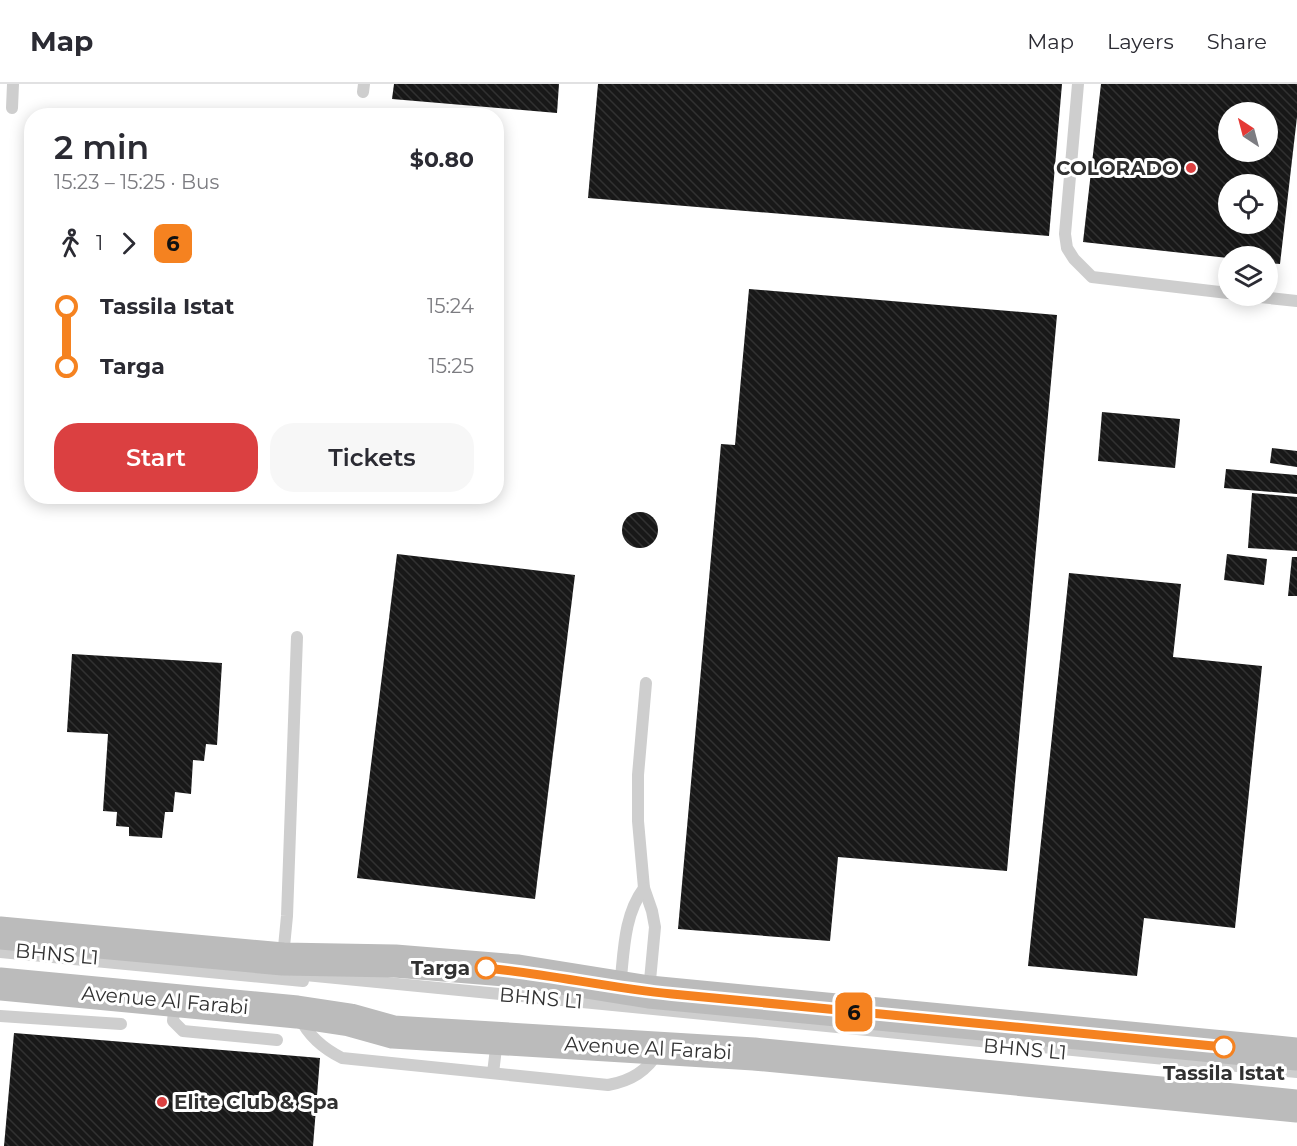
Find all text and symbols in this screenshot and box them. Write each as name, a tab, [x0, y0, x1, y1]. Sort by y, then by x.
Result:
text: Map	[30, 24, 93, 58]
text: Map	[1027, 29, 1074, 54]
text: Layers	[1107, 29, 1174, 54]
text: Share	[1207, 29, 1267, 54]
north arrow	[1218, 102, 1278, 162]
map controls	[1218, 102, 1278, 306]
text: 2 min	[54, 127, 149, 167]
text: $0.80	[410, 146, 474, 173]
place label: COLORADO	[1056, 156, 1179, 180]
marker: COLORADO	[1184, 161, 1198, 175]
text: 15:23 – 15:25 · Bus	[54, 170, 219, 194]
button: locate	[1218, 174, 1278, 234]
icon: walk	[54, 227, 87, 260]
icon: forward	[112, 227, 145, 260]
text: 1	[96, 231, 103, 255]
text: 6	[166, 231, 180, 256]
button: layers	[1218, 246, 1278, 306]
text: Tassila Istat	[100, 293, 234, 320]
text: 15:24	[427, 294, 474, 318]
text: Targa	[100, 353, 165, 380]
text: 15:25	[429, 354, 474, 378]
button: Start	[54, 423, 258, 492]
button: Tickets	[270, 423, 474, 492]
street label: BHNS L1	[14, 938, 100, 970]
place label: Targa	[411, 956, 470, 980]
marker: Targa	[475, 957, 497, 979]
street label: Avenue Al Farabi	[80, 981, 250, 1019]
street label: BHNS L1	[498, 982, 584, 1014]
line badge: 6	[834, 992, 874, 1032]
text: 6	[847, 1000, 861, 1025]
street label: Avenue Al Farabi	[564, 1032, 732, 1064]
street label: BHNS L1	[982, 1033, 1068, 1065]
marker: Tassila Istat	[1213, 1036, 1235, 1058]
place label: Tassila Istat	[1163, 1061, 1285, 1085]
place label: Elite Club & Spa	[174, 1090, 339, 1114]
marker: Elite Club & Spa	[155, 1095, 169, 1109]

